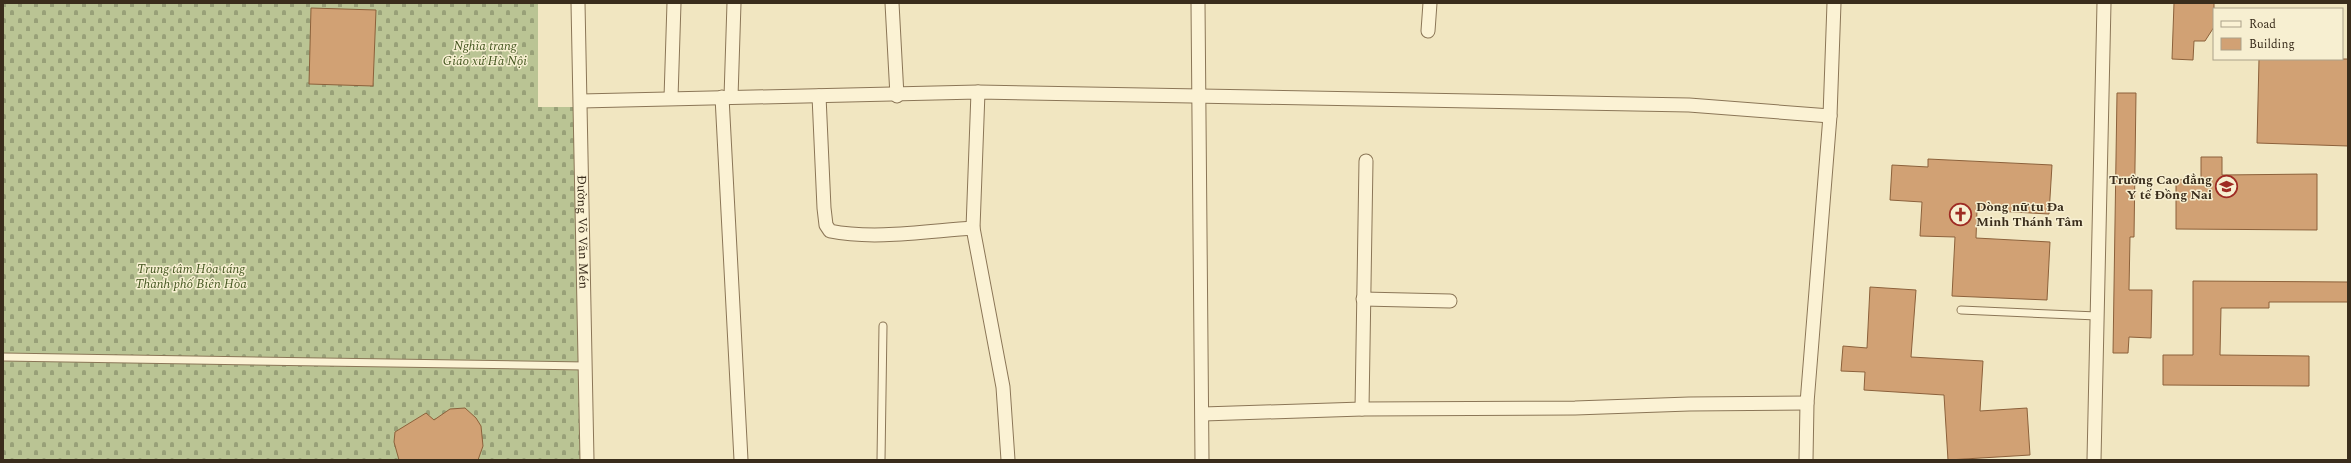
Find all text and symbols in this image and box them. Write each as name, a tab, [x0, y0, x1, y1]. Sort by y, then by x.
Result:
legend	[2213, 8, 2343, 60]
text: Road	[2249, 15, 2276, 34]
text: Building	[2249, 35, 2295, 54]
park label: Nghĩa trang Giáo xứ Hà Nội	[443, 36, 527, 71]
place label: Trường Cao đẳng Y tế Đồng Nai	[2109, 170, 2212, 205]
school or university icon: Trường Cao đẳng Y tế Đồng Nai	[2214, 174, 2240, 200]
street label: Đường Võ Văn Mén	[571, 175, 594, 290]
place label: Dòng nữ tu Đa Minh Thánh Tâm	[1976, 197, 2083, 232]
church icon: Dòng nữ tu Đa Minh Thánh Tâm	[1948, 201, 1974, 227]
park label: Trung tâm Hỏa táng Thành phố Biên Hòa	[135, 259, 247, 294]

